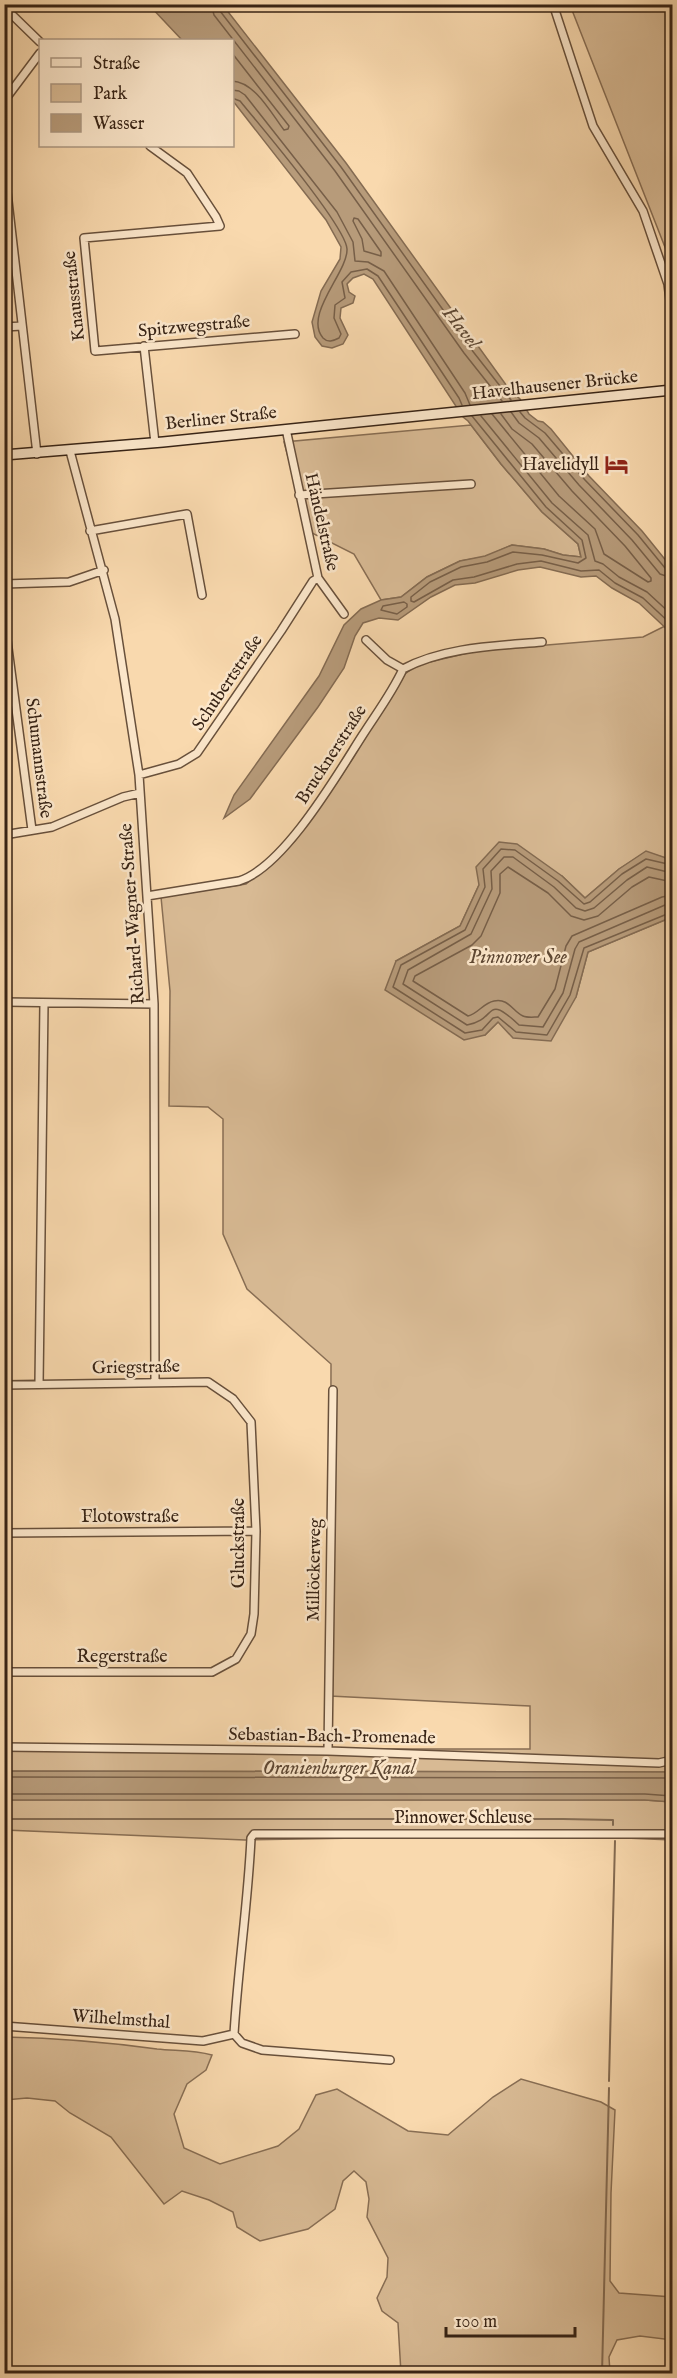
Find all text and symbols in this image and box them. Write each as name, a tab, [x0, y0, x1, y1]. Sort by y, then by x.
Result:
legend	[39, 39, 234, 147]
text: Straße	[93, 53, 140, 76]
text: Park	[93, 83, 128, 106]
text: Wasser	[93, 113, 145, 136]
street label: Knausstraße	[59, 250, 91, 342]
water label: Havel	[436, 301, 487, 356]
street label: Spitzwegstraße	[137, 311, 251, 343]
street label: Havelhausener Brücke	[471, 366, 639, 406]
street label: Berliner Straße	[164, 402, 278, 436]
hotel icon: Havelidyll	[604, 452, 630, 478]
place label: Havelidyll	[522, 454, 599, 477]
street label: Händelstraße	[299, 471, 343, 573]
street label: Schubertstraße	[187, 631, 269, 735]
street label: Schumannstraße	[19, 697, 57, 819]
street label: Brucknerstraße	[291, 701, 373, 809]
street label: Richard-Wagner-Straße	[115, 823, 151, 1005]
water label: Pinnower See	[469, 945, 567, 970]
street label: Griegstraße	[92, 1356, 180, 1380]
street label: Gluckstraße	[228, 1498, 251, 1588]
street label: Flotowstraße	[81, 1506, 179, 1529]
street label: Millöckerweg	[303, 1518, 327, 1622]
street label: Regerstraße	[77, 1646, 167, 1669]
street label: Sebastian-Bach-Promenade	[228, 1724, 436, 1750]
water label: Oranienburger Kanal	[263, 1756, 418, 1782]
street label: Pinnower Schleuse	[394, 1807, 532, 1830]
street label: Wilhelmsthal	[71, 2005, 171, 2035]
scale bar	[446, 2300, 575, 2338]
text: 100 m	[455, 2311, 497, 2334]

